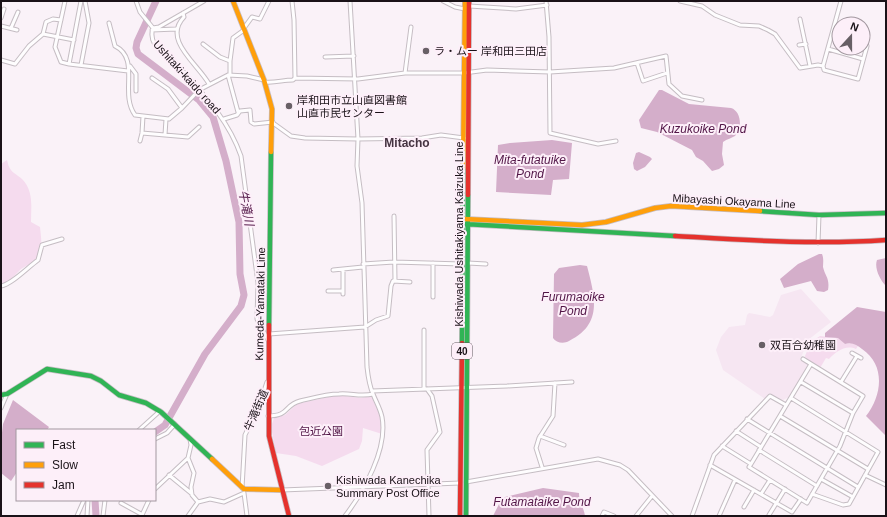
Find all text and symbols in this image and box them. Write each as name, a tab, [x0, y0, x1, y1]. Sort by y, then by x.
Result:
north arrow	[831, 16, 871, 56]
text: N	[849, 20, 860, 34]
street label: Ushitaki-kaido road	[151, 38, 223, 116]
place label: ラ・ムー 岸和田三田店	[434, 45, 547, 57]
marker: ラ・ムー 岸和田三田店	[421, 46, 431, 56]
place label: 岸和田市立山直図書館 山直市民センター	[297, 94, 407, 119]
marker: 岸和田市立山直図書館 山直市民センター	[284, 101, 294, 111]
water label: Kuzukoike Pond	[660, 122, 747, 136]
district label: Mitacho	[384, 136, 430, 150]
street label: Kishiwada Ushitakiyama Kaizuka Line	[453, 141, 465, 327]
water label: Mita-futatuike Pond	[494, 153, 566, 181]
water label: 牛滝川	[236, 189, 257, 229]
street label: Mibayashi Okayama Line	[672, 192, 796, 210]
street label: Kumeda-Yamataki Line	[253, 247, 267, 361]
water label: Furumaoike Pond	[541, 290, 605, 318]
place label: 双百合幼稚園	[770, 339, 836, 351]
marker: 双百合幼稚園	[757, 340, 767, 350]
road number: 40	[452, 343, 472, 359]
street label: 牛滝街道	[242, 387, 270, 433]
park label: 包近公園	[299, 425, 343, 437]
legend	[16, 429, 156, 501]
text: Fast	[52, 438, 76, 452]
text: Slow	[52, 458, 78, 472]
place label: Kishiwada Kanechika Summary Post Office	[336, 474, 441, 499]
text: Jam	[52, 478, 75, 492]
marker: Kishiwada Kanechika Summary Post Office	[323, 481, 333, 491]
water label: Futamataike Pond	[493, 495, 591, 509]

